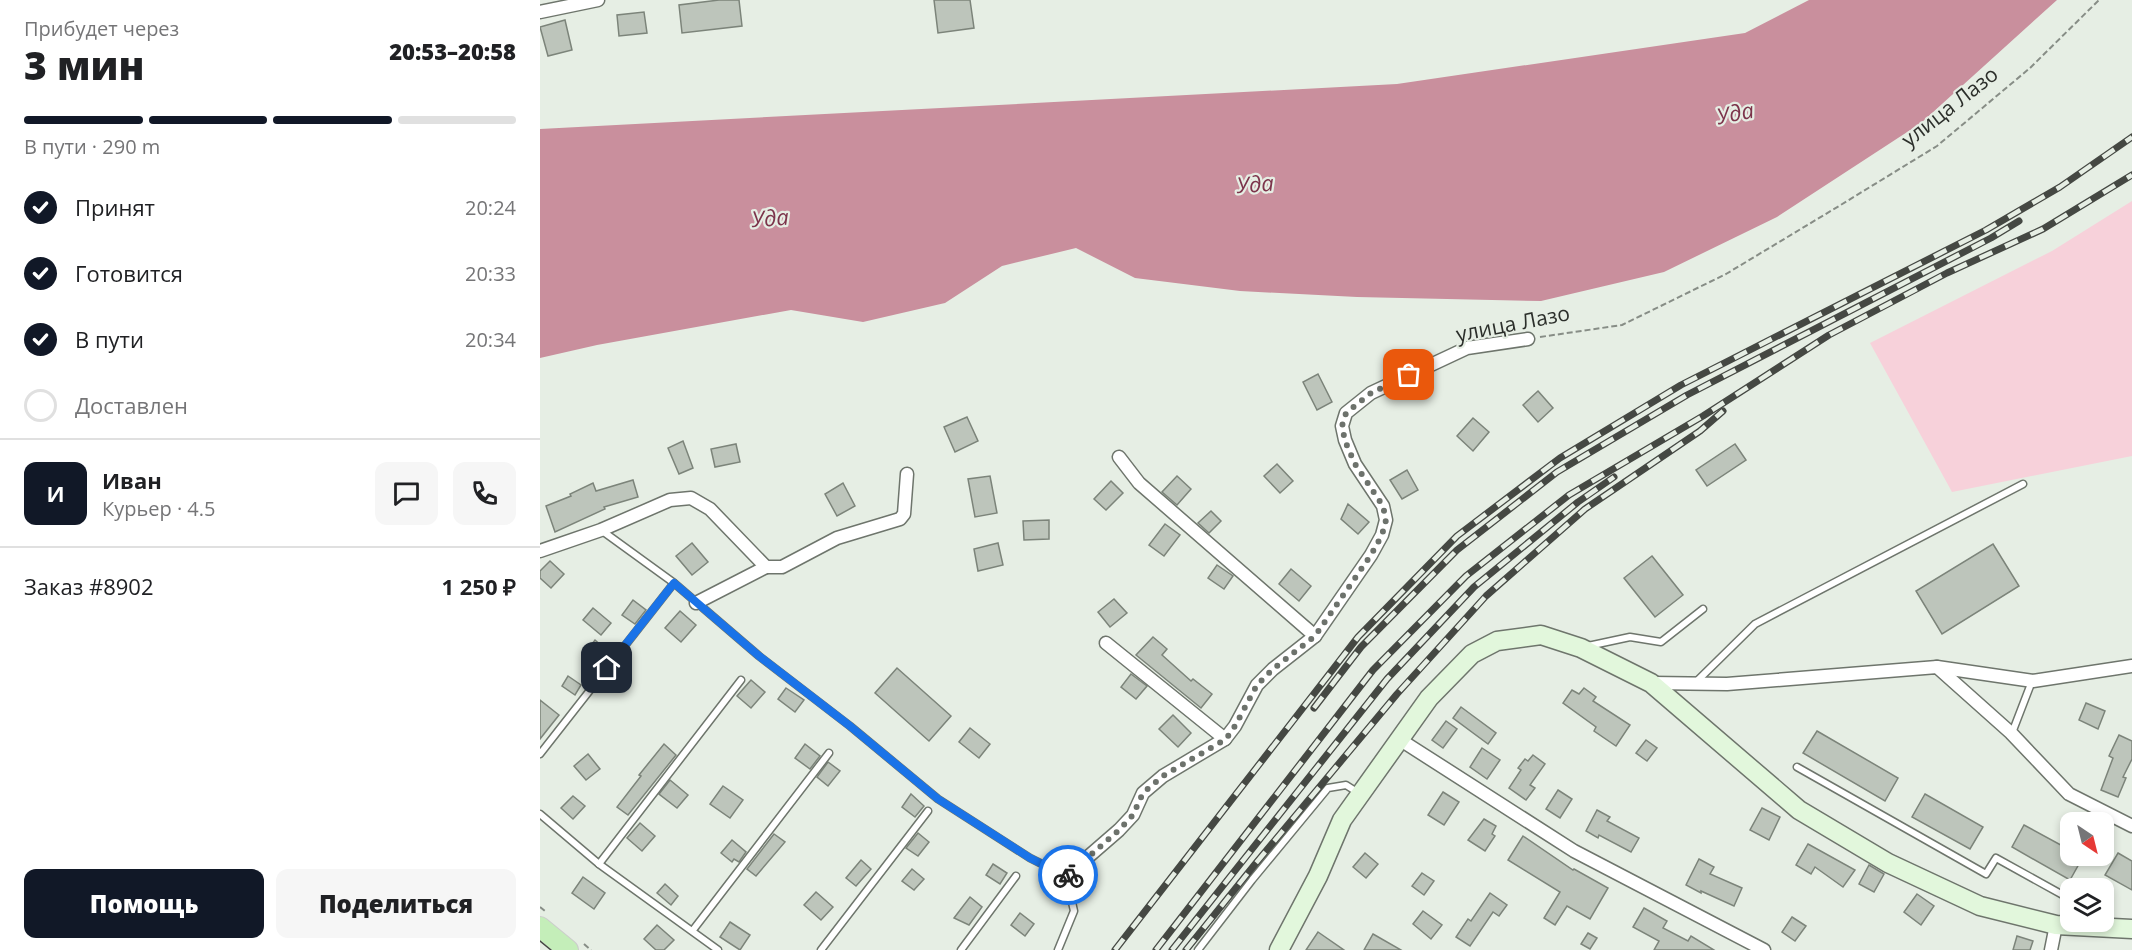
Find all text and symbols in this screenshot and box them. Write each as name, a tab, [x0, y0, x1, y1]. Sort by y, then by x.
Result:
text: Прибудет через	[24, 15, 179, 42]
text: 20:53–20:58	[389, 36, 516, 66]
text: 3 мин	[24, 38, 144, 91]
street label: улица Лазо	[1895, 60, 2003, 153]
water label: Уда	[1713, 94, 1756, 131]
text: В пути · 290 m	[24, 133, 160, 160]
water label: Уда	[1234, 167, 1275, 199]
icon: check	[24, 191, 57, 224]
text: Принят	[75, 192, 155, 222]
text: 20:24	[465, 194, 516, 221]
water label: Уда	[749, 201, 790, 233]
icon: check	[24, 257, 57, 290]
text: Готовится	[75, 258, 183, 288]
text: 20:33	[465, 260, 516, 287]
street label: улица Лазо	[1454, 298, 1572, 348]
icon: check	[24, 323, 57, 356]
text: В пути	[75, 324, 144, 354]
text: 20:34	[465, 326, 516, 353]
pin	[1383, 349, 1434, 400]
icon: bag	[1392, 358, 1425, 391]
text: Доставлен	[75, 390, 188, 420]
button: chat	[375, 462, 438, 525]
button: phone	[453, 462, 516, 525]
text: Иван	[102, 465, 162, 495]
text: И	[46, 478, 65, 508]
text: Курьер · 4.5	[102, 495, 216, 522]
text: Заказ #8902	[24, 571, 154, 601]
text: 1 250 ₽	[441, 571, 516, 601]
pin	[581, 642, 632, 693]
icon: home	[590, 651, 623, 684]
north arrow	[2060, 812, 2114, 866]
map controls	[2060, 812, 2114, 932]
courier	[1038, 845, 1098, 905]
icon: bike	[1052, 859, 1085, 892]
button: Помощь	[24, 869, 264, 938]
button: Поделиться	[276, 869, 516, 938]
button: layers	[2060, 878, 2114, 932]

